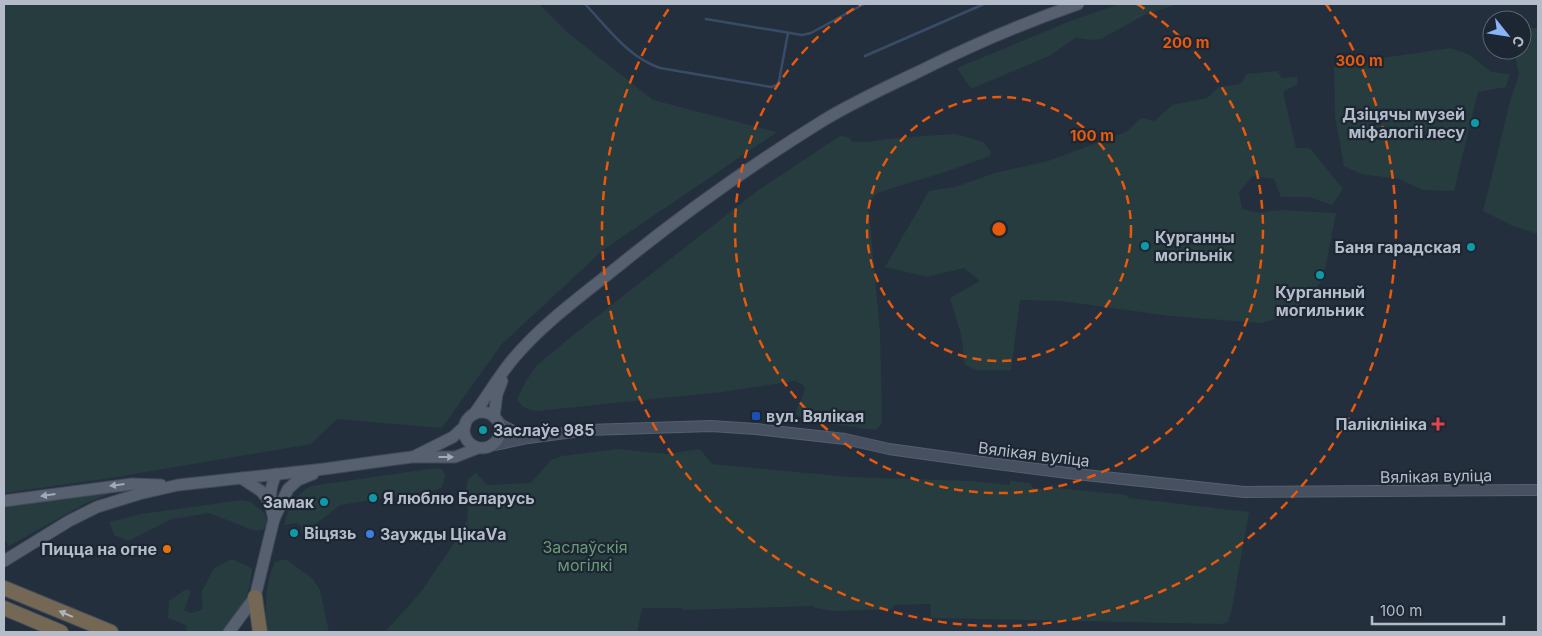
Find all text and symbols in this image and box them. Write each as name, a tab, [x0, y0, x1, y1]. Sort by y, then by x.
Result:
north arrow	[1482, 10, 1532, 60]
text: 200 m	[1163, 33, 1209, 52]
text: С	[1509, 33, 1529, 50]
text: 300 m	[1335, 51, 1383, 70]
place label: Дзіцячы музей міфалогіі лесу	[1342, 104, 1465, 142]
marker: Дзіцячы музей міфалогіі лесу	[1469, 117, 1481, 129]
text: 100 m	[1070, 126, 1114, 145]
centre of rings	[990, 220, 1008, 238]
place label: Курганны могільнік	[1155, 227, 1235, 265]
place label: Баня гарадская	[1335, 237, 1461, 257]
marker: Курганны могільнік	[1139, 240, 1151, 252]
marker: Баня гарадская	[1465, 241, 1477, 253]
marker: Курганный могильник	[1314, 269, 1326, 281]
place label: Курганный могильник	[1275, 282, 1365, 320]
place label: вул. Вялікая	[766, 406, 864, 426]
marker: вул. Вялікая	[750, 410, 762, 422]
place label: Паліклініка	[1336, 414, 1427, 434]
marker: Паліклініка	[1431, 417, 1445, 431]
place label: Заслаўе 985	[493, 420, 594, 440]
marker: Заслаўе 985	[477, 424, 489, 436]
street label: Вялікая вуліца	[977, 437, 1091, 471]
one-way arrow	[438, 453, 454, 461]
street label: Вялікая вуліца	[1380, 465, 1492, 487]
one-way arrow	[109, 482, 125, 490]
place label: Я люблю Беларусь	[383, 488, 535, 508]
one-way arrow	[39, 491, 55, 499]
place label: Замак	[263, 492, 315, 512]
marker: Я люблю Беларусь	[367, 492, 379, 504]
marker: Замак	[318, 496, 330, 508]
place label: Віцязь	[304, 523, 356, 543]
place label: Заужды ЦікаVа	[380, 524, 507, 544]
marker: Віцязь	[288, 527, 300, 539]
marker: Заужды ЦікаVа	[364, 528, 376, 540]
park label: Заслаўскія могілкі	[542, 537, 628, 575]
place label: Пицца на огне	[41, 539, 157, 559]
marker: Пицца на огне	[161, 543, 173, 555]
scale bar	[1372, 594, 1504, 626]
text: 100 m	[1380, 601, 1422, 620]
one-way arrow	[59, 609, 73, 617]

